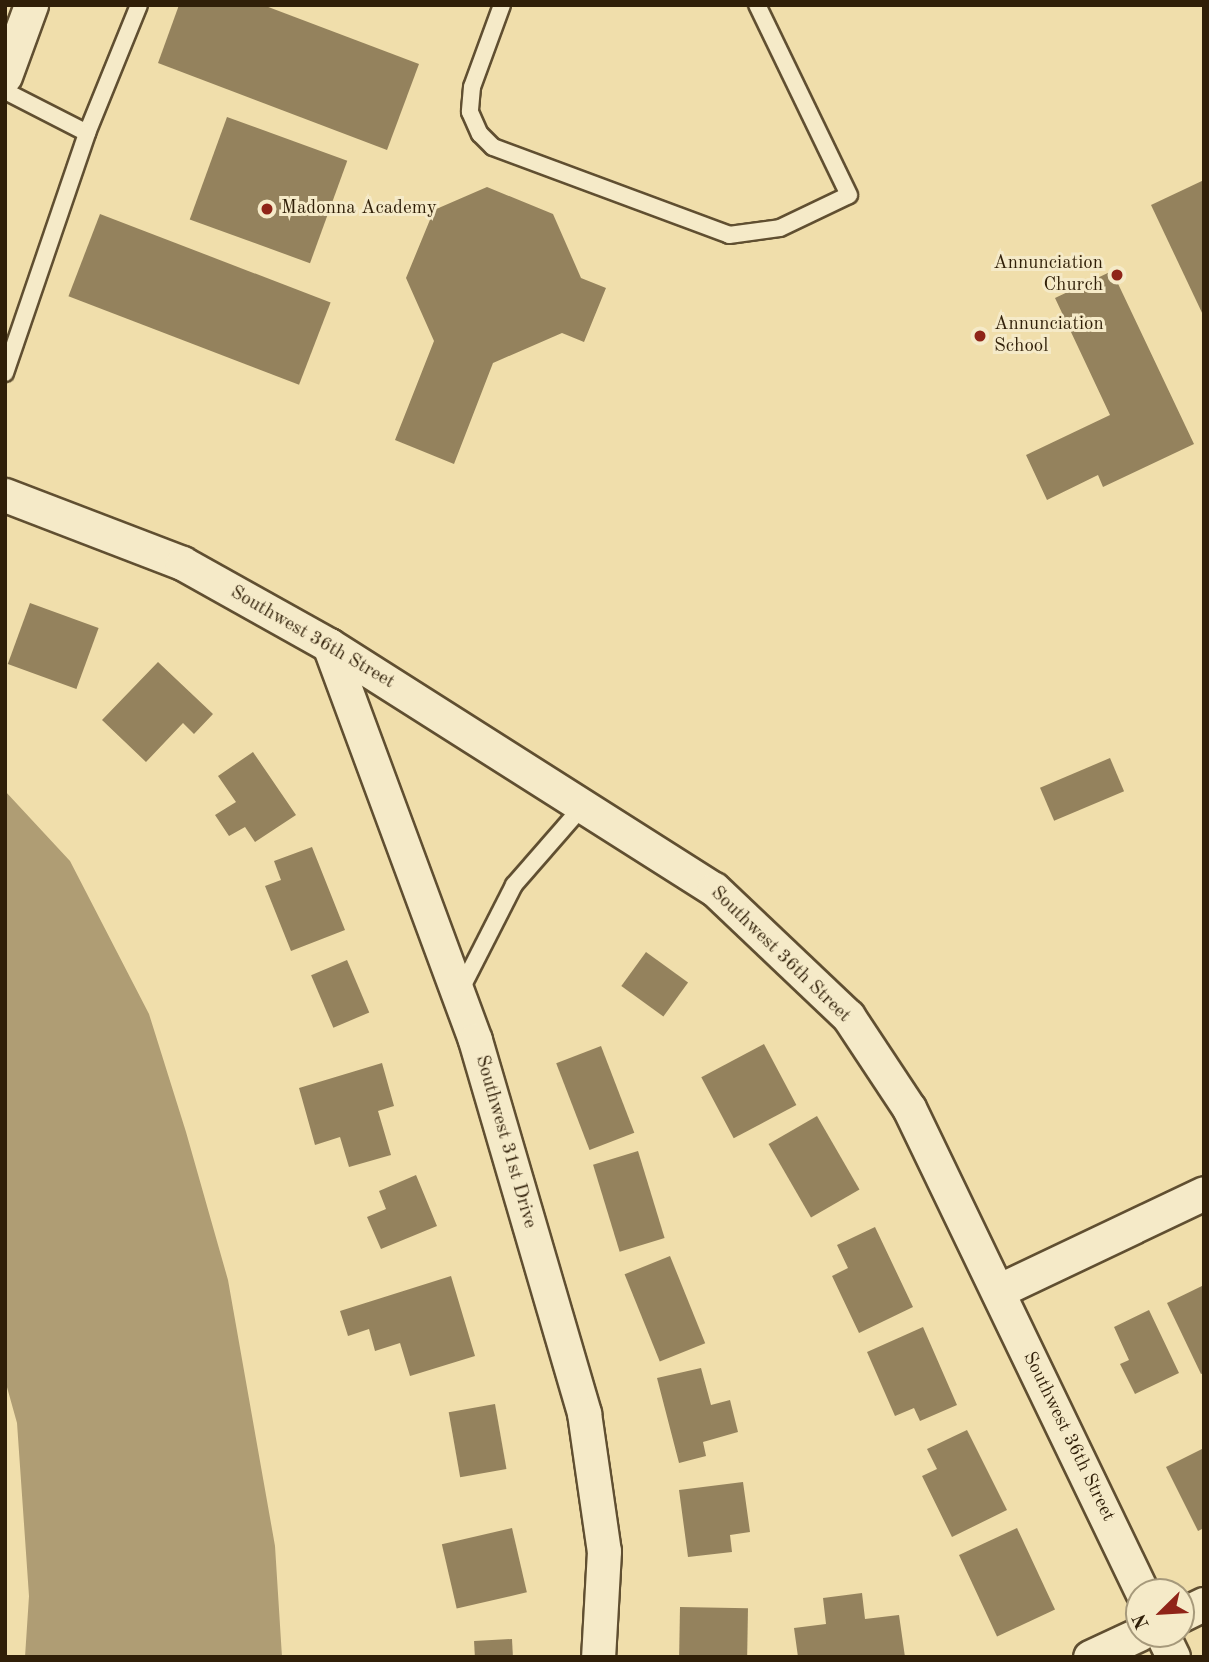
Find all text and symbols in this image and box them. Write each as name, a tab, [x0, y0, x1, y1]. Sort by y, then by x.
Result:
place label: Madonna Academy	[281, 198, 437, 220]
marker: Madonna Academy	[259, 201, 275, 217]
place label: Annunciation Church	[993, 253, 1103, 297]
marker: Annunciation Church	[1109, 267, 1125, 283]
place label: Annunciation School	[994, 314, 1104, 358]
marker: Annunciation School	[972, 328, 988, 344]
street label: Southwest 36th Street	[226, 582, 398, 694]
street label: Southwest 36th Street	[705, 882, 855, 1028]
street label: Southwest 31st Drive	[469, 1053, 541, 1231]
street label: Southwest 36th Street	[1017, 1348, 1119, 1526]
north arrow	[1125, 1578, 1195, 1648]
text: N	[1131, 1610, 1154, 1631]

